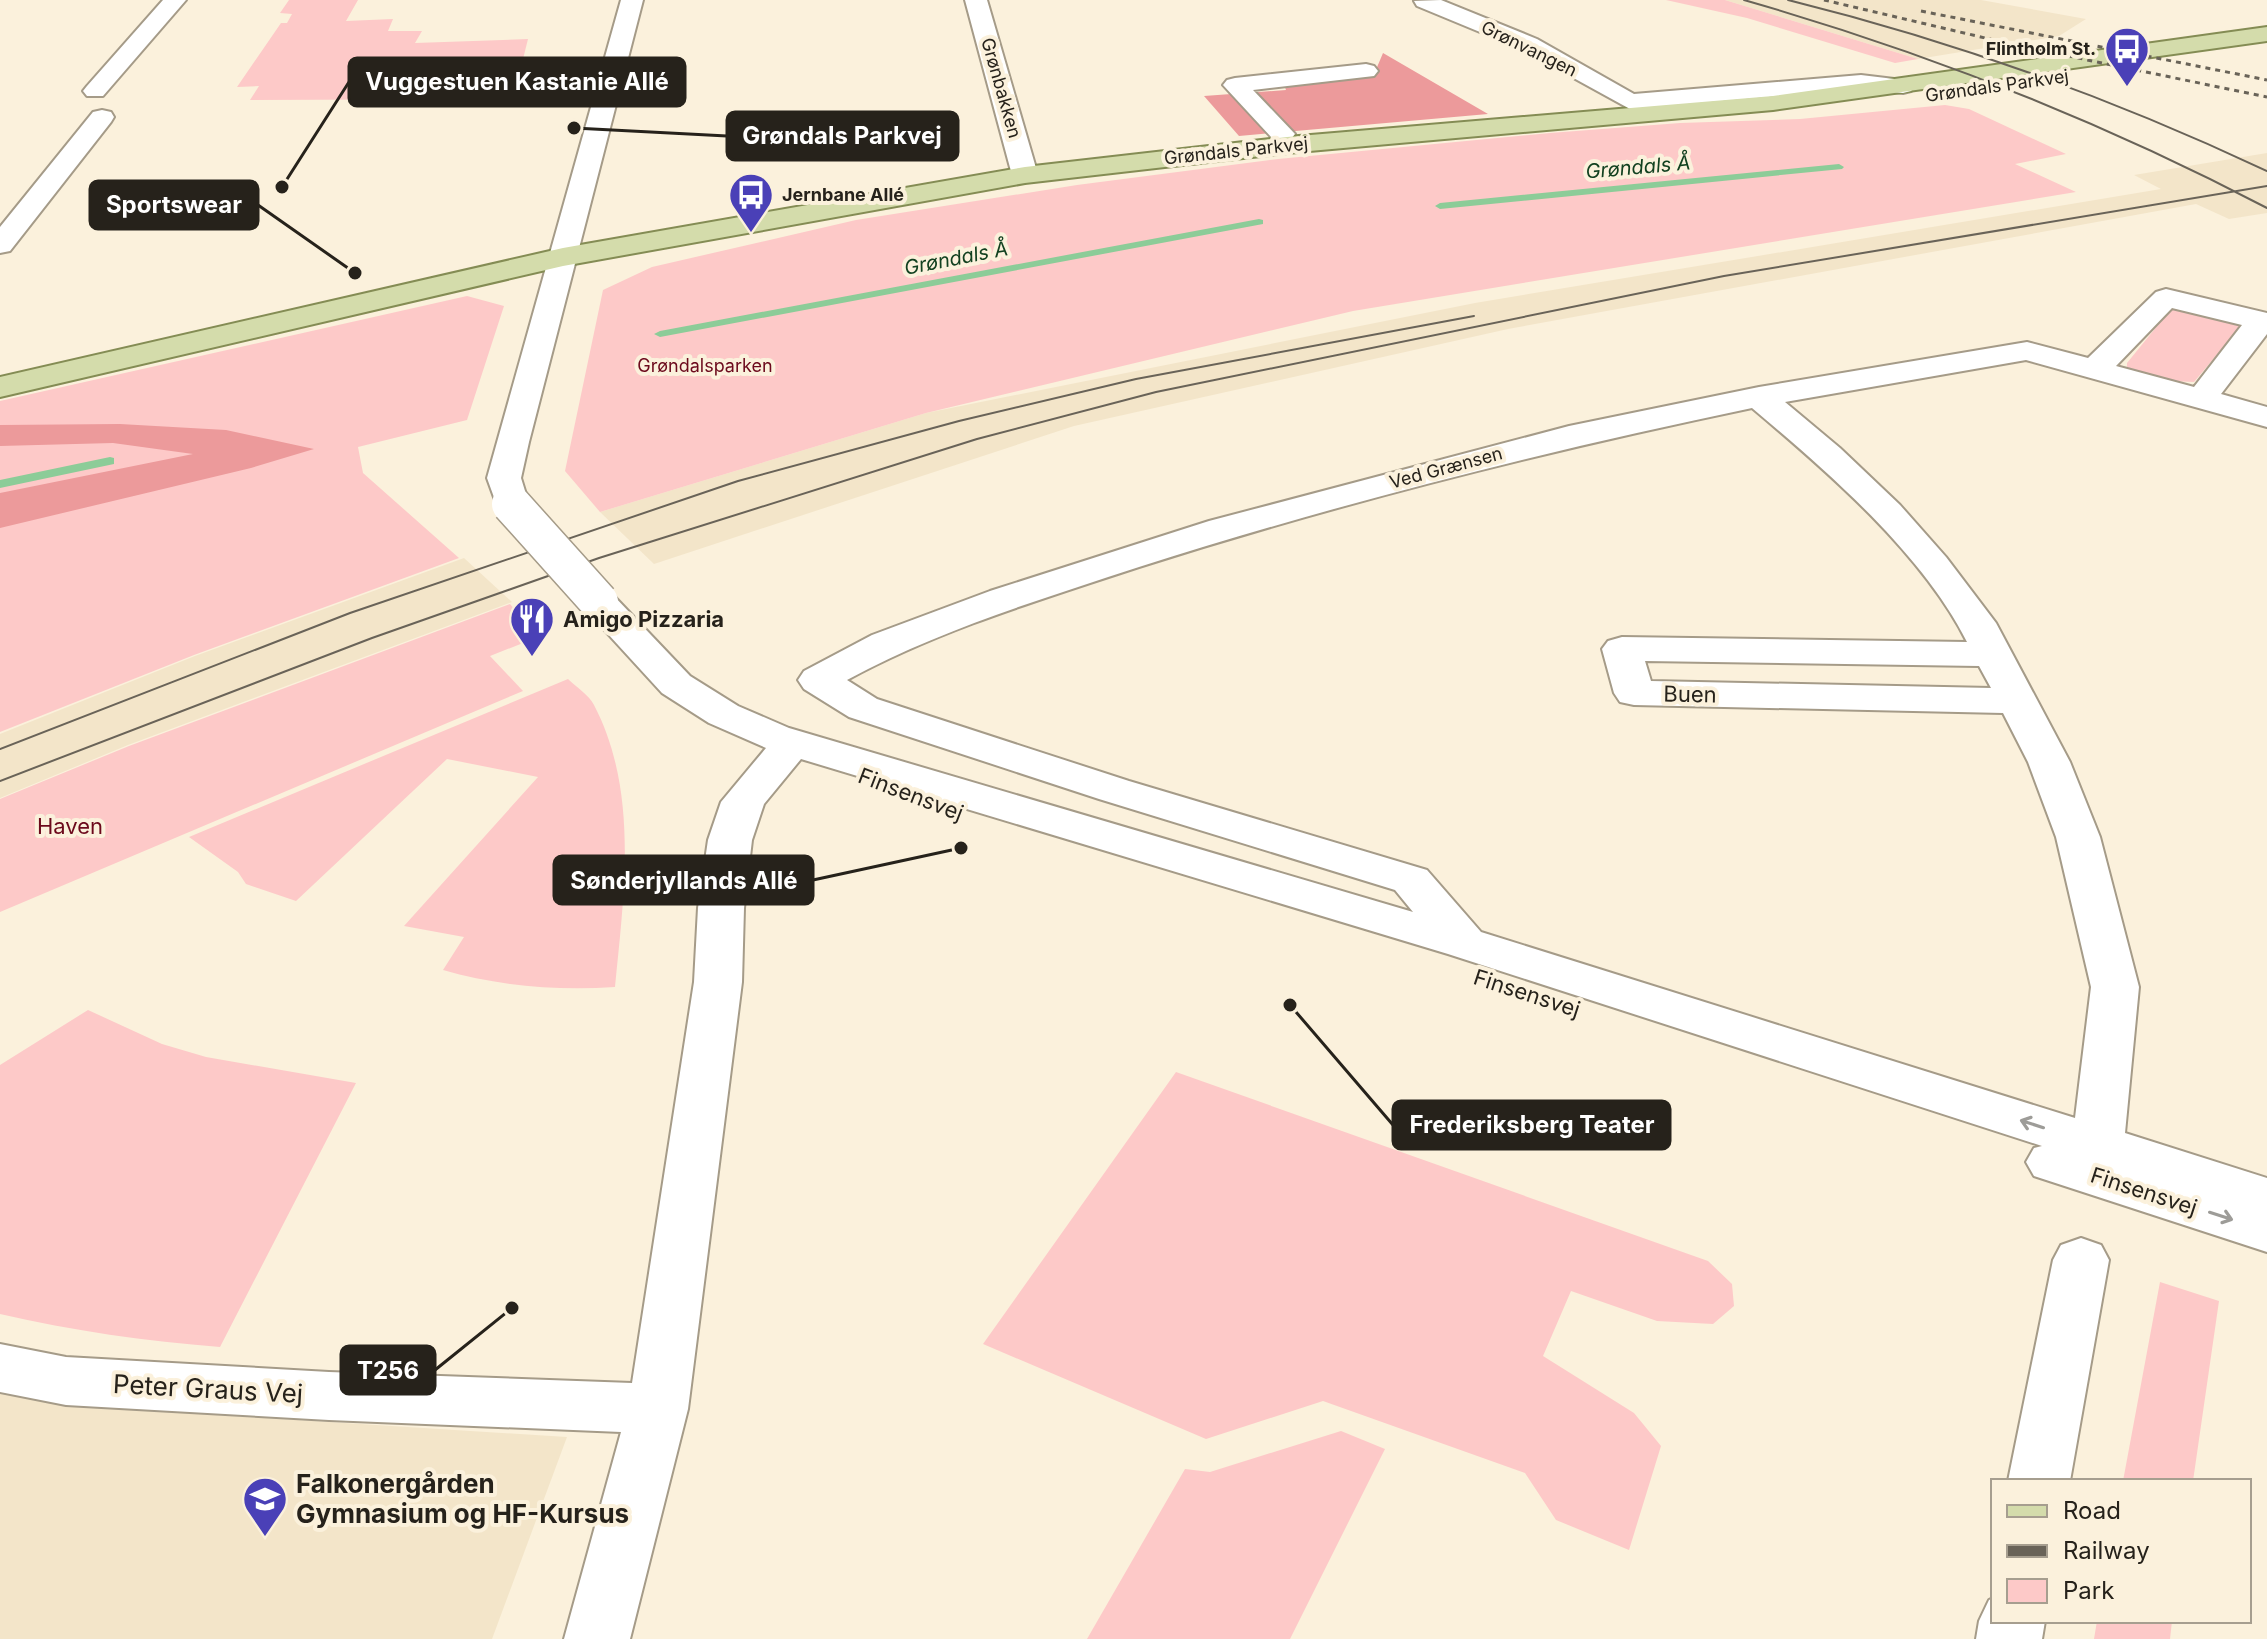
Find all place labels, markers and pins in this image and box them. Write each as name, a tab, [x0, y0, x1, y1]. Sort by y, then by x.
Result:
bus stop icon: Flintholm St.	[2103, 25, 2151, 88]
place label: Flintholm St.	[1986, 38, 2096, 59]
callout: Vuggestuen Kastanie Allé	[349, 58, 685, 106]
callout: Grøndals Parkvej	[727, 112, 958, 160]
bus stop icon: Jernbane Allé	[727, 171, 775, 234]
callout: Sportswear	[90, 181, 258, 229]
place label: Jernbane Allé	[782, 184, 904, 205]
restaurant icon: Amigo Pizzaria	[508, 595, 556, 658]
place label: Amigo Pizzaria	[563, 606, 724, 632]
callout: Sønderjyllands Allé	[554, 856, 813, 904]
callout: Frederiksberg Teater	[1393, 1101, 1670, 1149]
callout: T256	[341, 1346, 435, 1394]
place label: Falkonergården Gymnasium og HF-Kursus	[296, 1468, 629, 1529]
school or university icon: Falkonergården Gymnasium og HF-Kursus	[241, 1475, 289, 1538]

